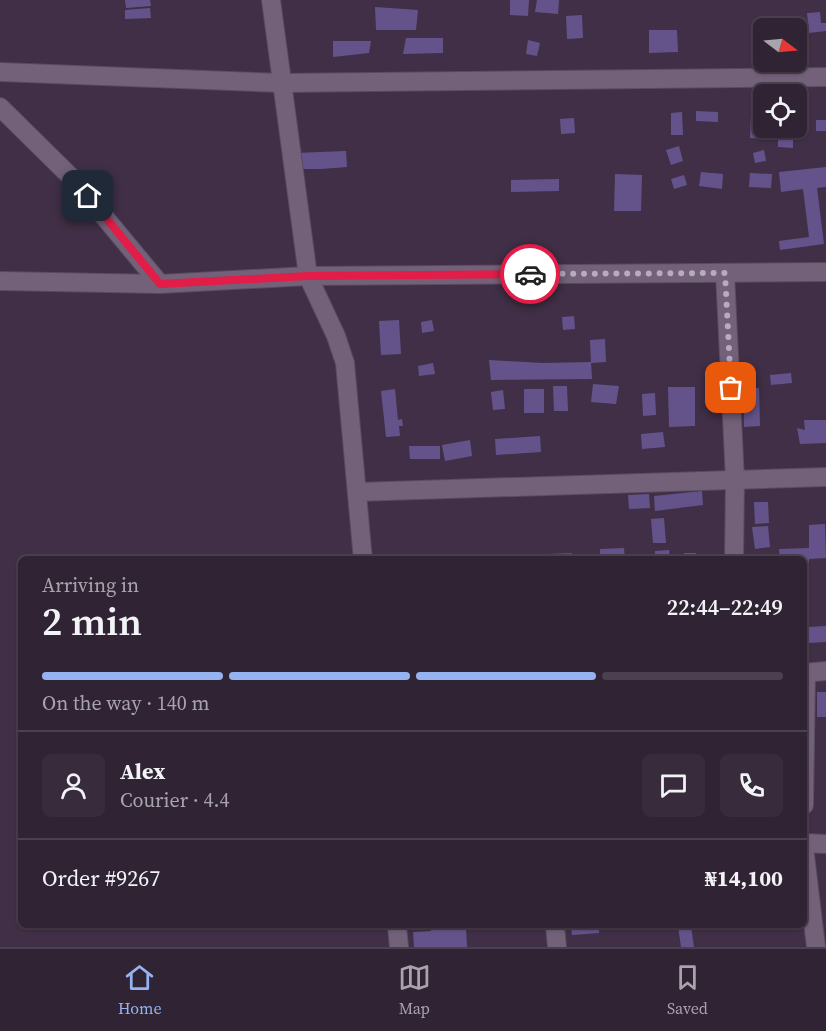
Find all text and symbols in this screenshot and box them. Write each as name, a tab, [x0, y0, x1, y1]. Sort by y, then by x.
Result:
north arrow	[753, 18, 807, 72]
map controls	[753, 18, 807, 138]
button: locate	[753, 84, 807, 138]
pin	[62, 170, 113, 221]
icon: home	[71, 179, 104, 212]
courier	[500, 244, 560, 304]
icon: car	[514, 258, 547, 291]
pin	[705, 362, 756, 413]
icon: bag	[714, 371, 747, 404]
text: Arriving in	[42, 571, 139, 599]
text: 22:44–22:49	[667, 592, 783, 622]
text: 2 min	[42, 595, 142, 648]
text: On the way · 140 m	[42, 689, 209, 717]
button: person	[42, 754, 105, 817]
button: chat	[642, 754, 705, 817]
button: phone	[720, 754, 783, 817]
text: Alex	[120, 756, 165, 786]
text: Courier · 4.4	[120, 786, 229, 814]
text: Order #9267	[42, 863, 160, 893]
text: ₦14,100	[705, 863, 783, 893]
tab: Home	[118, 961, 162, 1019]
tab: Map	[398, 961, 431, 1019]
tab: Saved	[667, 961, 708, 1019]

